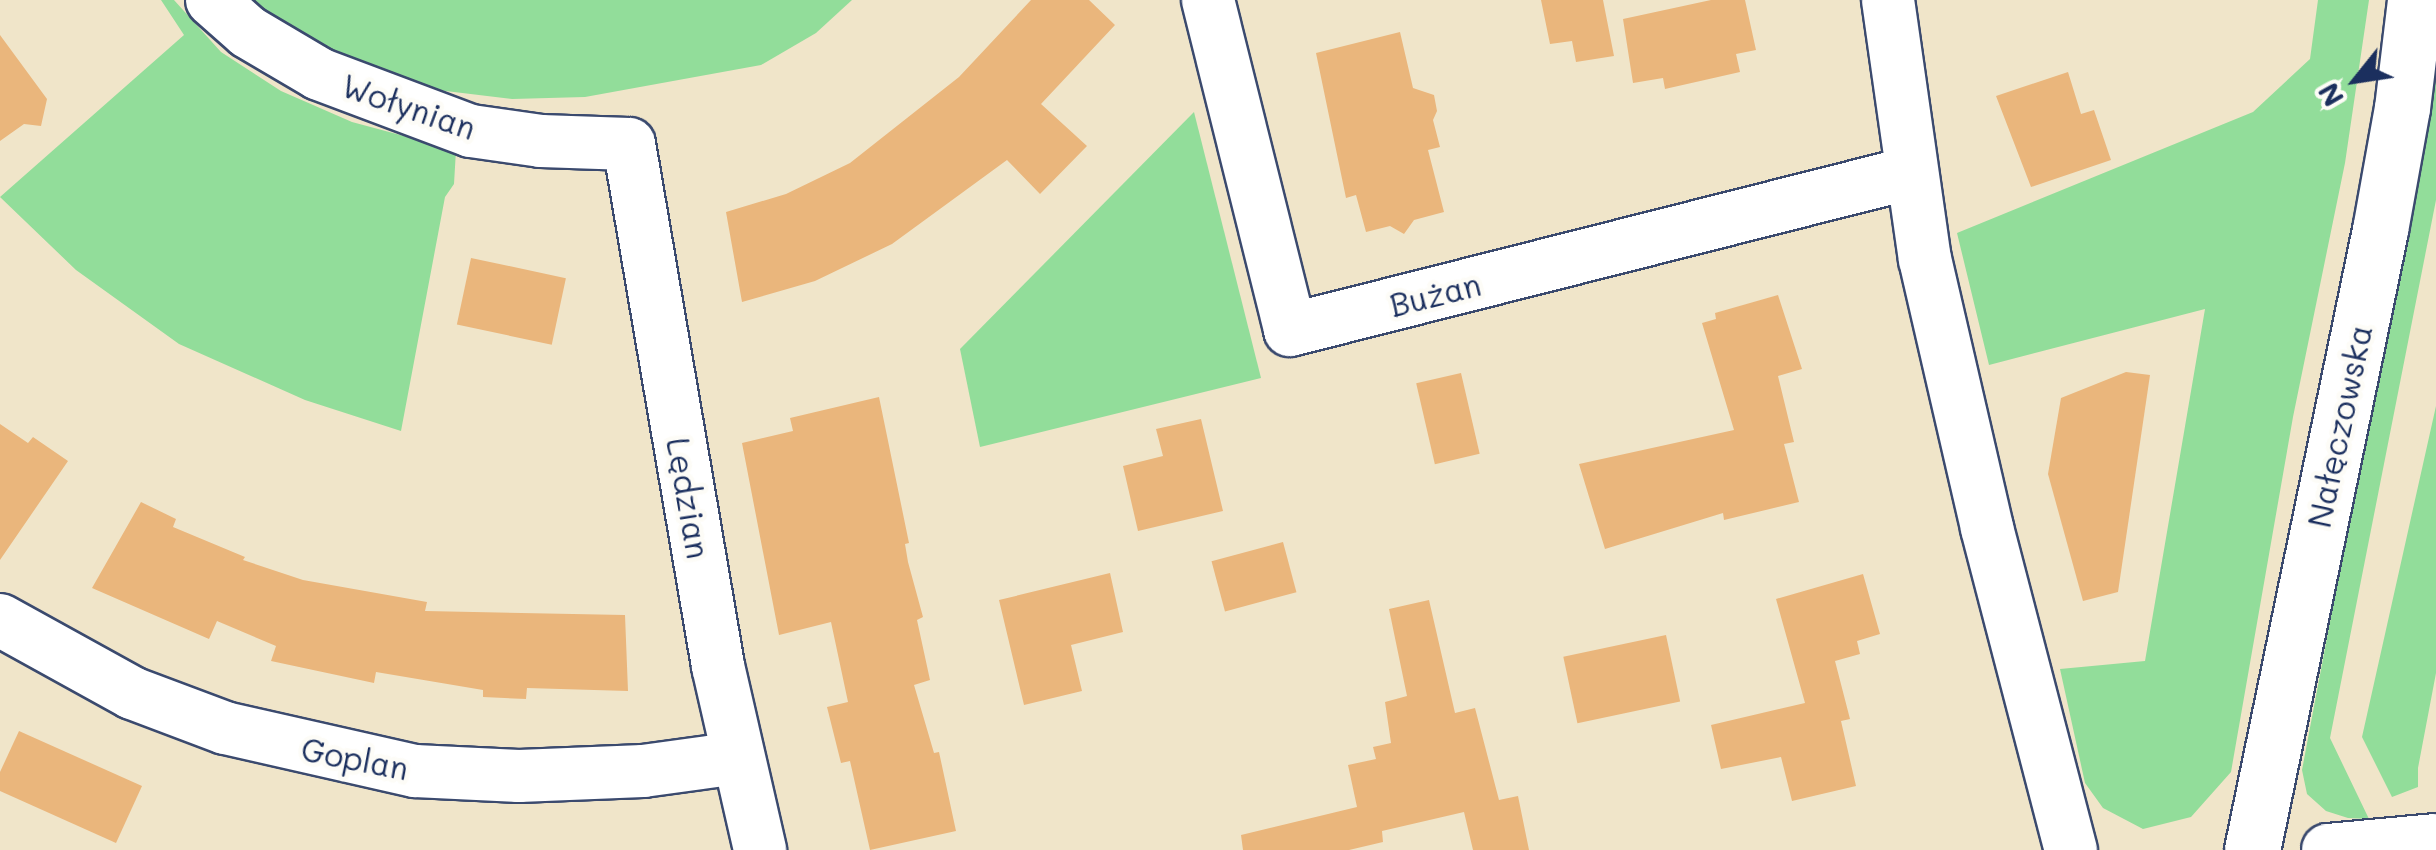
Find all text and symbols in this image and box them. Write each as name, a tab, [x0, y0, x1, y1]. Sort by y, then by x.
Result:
north arrow	[2306, 30, 2406, 130]
street label: Wołynian	[337, 65, 481, 147]
text: N	[2309, 77, 2351, 113]
street label: Bużan	[1385, 264, 1485, 324]
street label: Nałęczowska	[2299, 321, 2379, 531]
street label: Lędzian	[659, 435, 719, 561]
street label: Goplan	[298, 729, 412, 787]

